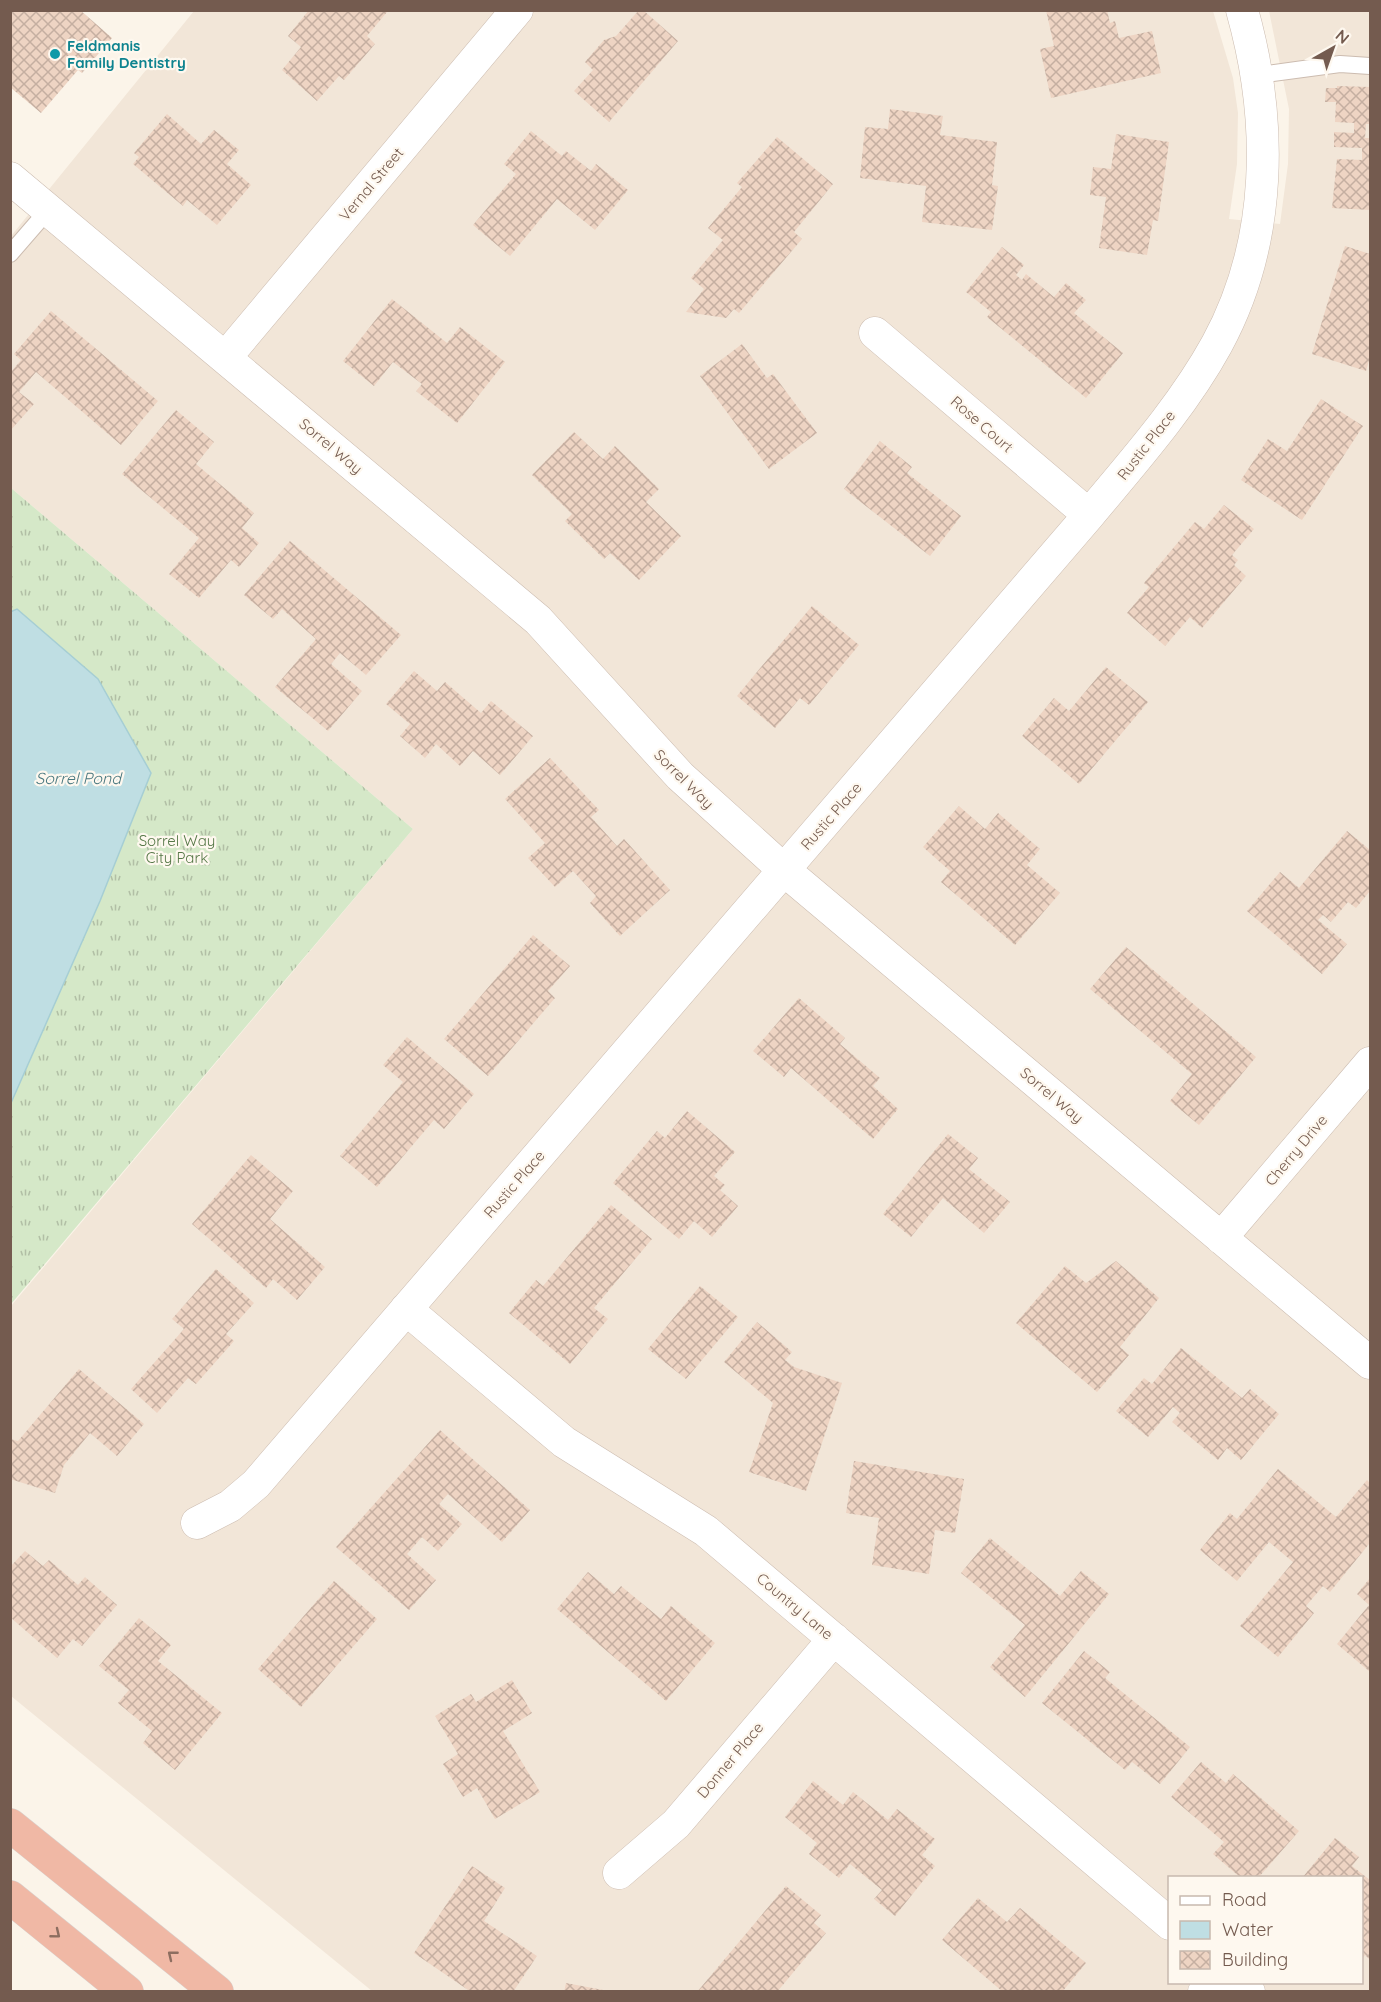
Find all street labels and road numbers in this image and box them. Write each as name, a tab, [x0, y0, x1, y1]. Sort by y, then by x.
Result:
street label: Vernal Street	[335, 143, 407, 225]
street label: Rose Court	[947, 392, 1017, 456]
street label: Rustic Place	[1113, 406, 1179, 484]
street label: Sorrel Way	[296, 414, 366, 478]
street label: Sorrel Way	[650, 745, 718, 813]
street label: Rustic Place	[796, 778, 866, 854]
street label: Sorrel Way	[1017, 1063, 1087, 1127]
street label: Cherry Drive	[1261, 1111, 1331, 1189]
street label: Rustic Place	[479, 1146, 549, 1222]
street label: Country Lane	[753, 1569, 837, 1643]
street label: Donner Place	[693, 1718, 767, 1802]

